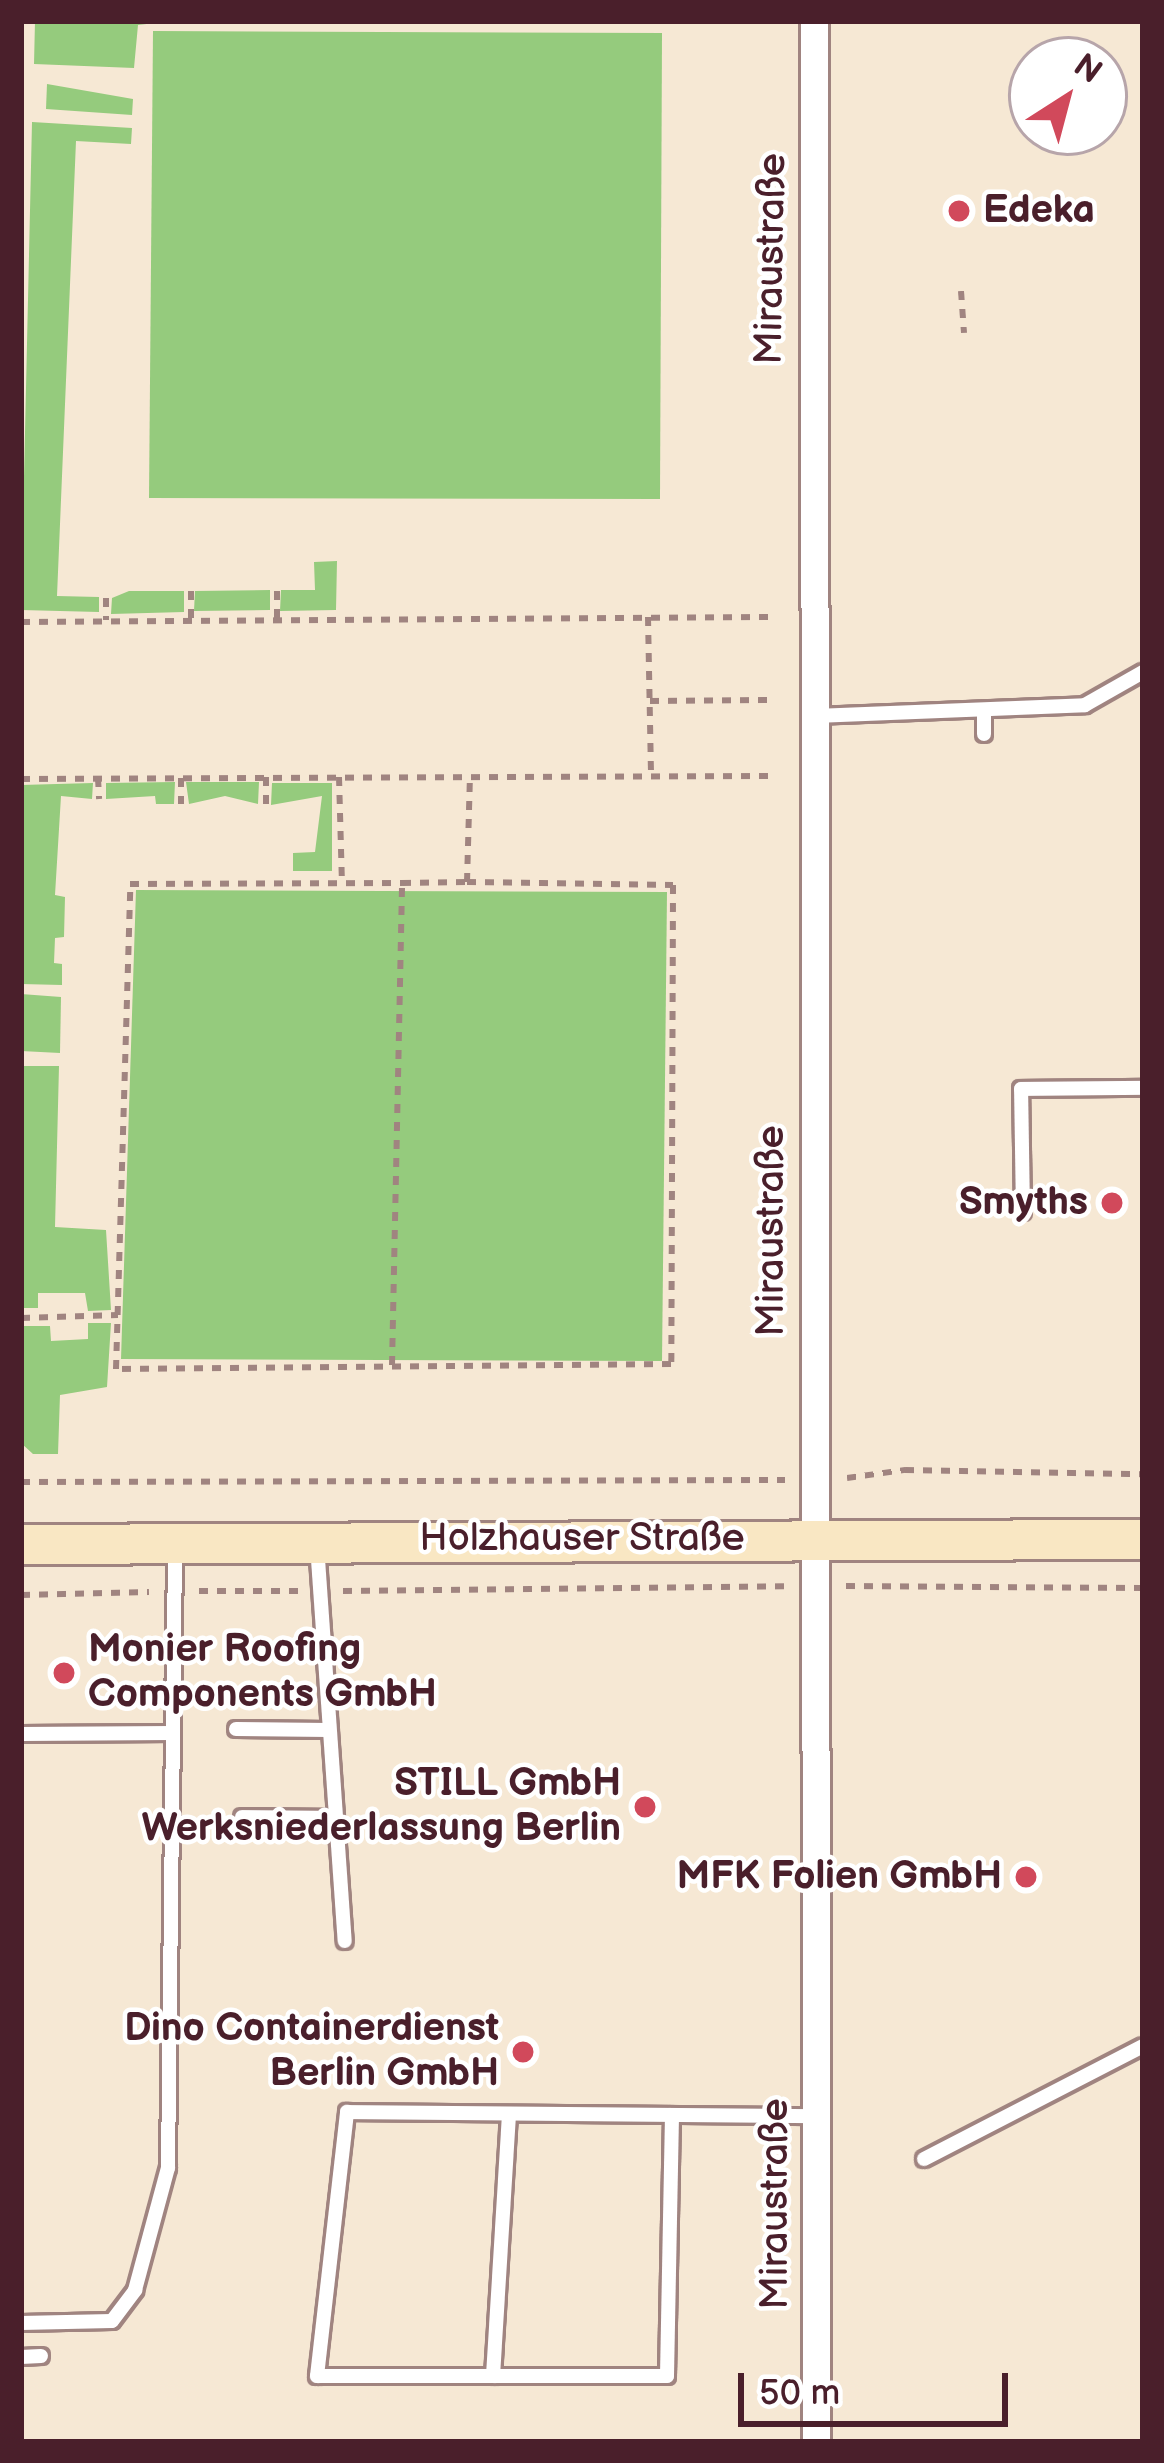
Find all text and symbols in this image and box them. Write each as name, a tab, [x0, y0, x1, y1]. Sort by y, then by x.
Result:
north arrow	[1008, 36, 1128, 156]
text: N	[1066, 46, 1109, 93]
street label: Miraustraße	[747, 153, 797, 365]
place label: Edeka	[983, 188, 1095, 234]
marker: Edeka	[946, 198, 972, 224]
street label: Miraustraße	[749, 1125, 795, 1337]
place label: Smyths	[959, 1180, 1088, 1226]
marker: Smyths	[1099, 1190, 1125, 1216]
street label: Holzhauser Straße	[419, 1516, 745, 1562]
place label: Monier Roofing Components GmbH	[88, 1628, 437, 1719]
marker: Monier Roofing Components GmbH	[51, 1660, 77, 1686]
place label: STILL GmbH Werksniederlassung Berlin	[141, 1762, 621, 1853]
marker: STILL GmbH Werksniederlassung Berlin	[632, 1794, 658, 1820]
place label: MFK Folien GmbH	[677, 1854, 1002, 1900]
marker: MFK Folien GmbH	[1013, 1864, 1039, 1890]
place label: Dino Containerdienst Berlin GmbH	[124, 2007, 499, 2098]
marker: Dino Containerdienst Berlin GmbH	[510, 2039, 536, 2065]
street label: Miraustraße	[753, 2098, 799, 2310]
scale bar	[744, 2349, 1014, 2423]
text: 50 m	[759, 2372, 840, 2415]

